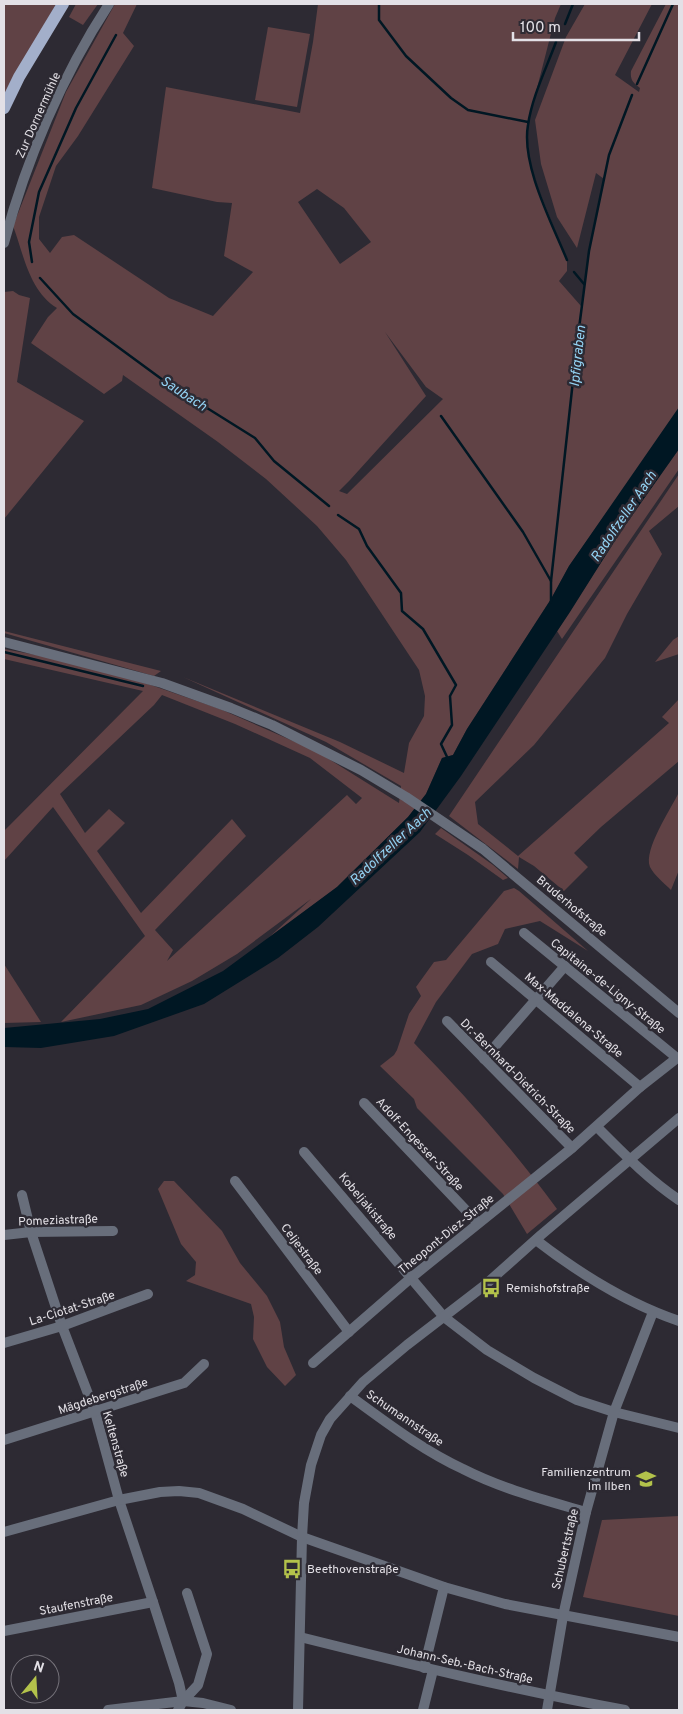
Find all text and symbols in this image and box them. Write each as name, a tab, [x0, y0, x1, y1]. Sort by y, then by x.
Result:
scale bar	[513, 10, 639, 42]
text: 100 m	[520, 19, 561, 38]
street label: Zur Dornermühle	[13, 70, 65, 161]
water label: Ipfigraben	[567, 324, 590, 388]
water label: Saubach	[157, 373, 210, 416]
water label: Radolfzeller Aach	[588, 468, 661, 566]
water label: Radolfzeller Aach	[346, 804, 436, 889]
street label: Bruderhofstraße	[533, 872, 610, 941]
street label: Capitaine-de-Ligny-Straße	[547, 935, 668, 1038]
street label: Max-Maddalena-Straße	[521, 970, 626, 1062]
street label: Dr.-Bernhard-Dietrich-Straße	[456, 1016, 578, 1138]
street label: Adolf-Engesser-Straße	[372, 1095, 467, 1195]
street label: Kobeljakistraße	[334, 1170, 400, 1244]
street label: Theopont-Diez-Straße	[395, 1191, 498, 1278]
street label: Pomeziastraße	[18, 1212, 98, 1230]
street label: Celjestraße	[277, 1221, 326, 1279]
bus stop icon: Remishofstraße	[480, 1277, 502, 1299]
place label: Remishofstraße	[506, 1281, 590, 1297]
street label: La-Ciotat-Straße	[27, 1288, 117, 1330]
street label: Mägdebergstraße	[56, 1375, 150, 1419]
street label: Schumannstraße	[363, 1387, 446, 1451]
street label: Keltenstraße	[98, 1409, 132, 1479]
place label: Familienzentrum Im Ilben	[541, 1465, 631, 1495]
school or university icon: Familienzentrum Im Ilben	[635, 1468, 657, 1490]
street label: Schubertstraße	[549, 1507, 583, 1591]
bus stop icon: Beethovenstraße	[281, 1558, 303, 1580]
place label: Beethovenstraße	[307, 1562, 399, 1578]
street label: Staufenstraße	[38, 1590, 115, 1620]
street label: Johann-Seb.-Bach-Straße	[395, 1642, 534, 1688]
north arrow	[10, 1654, 60, 1704]
text: N	[31, 1658, 46, 1678]

